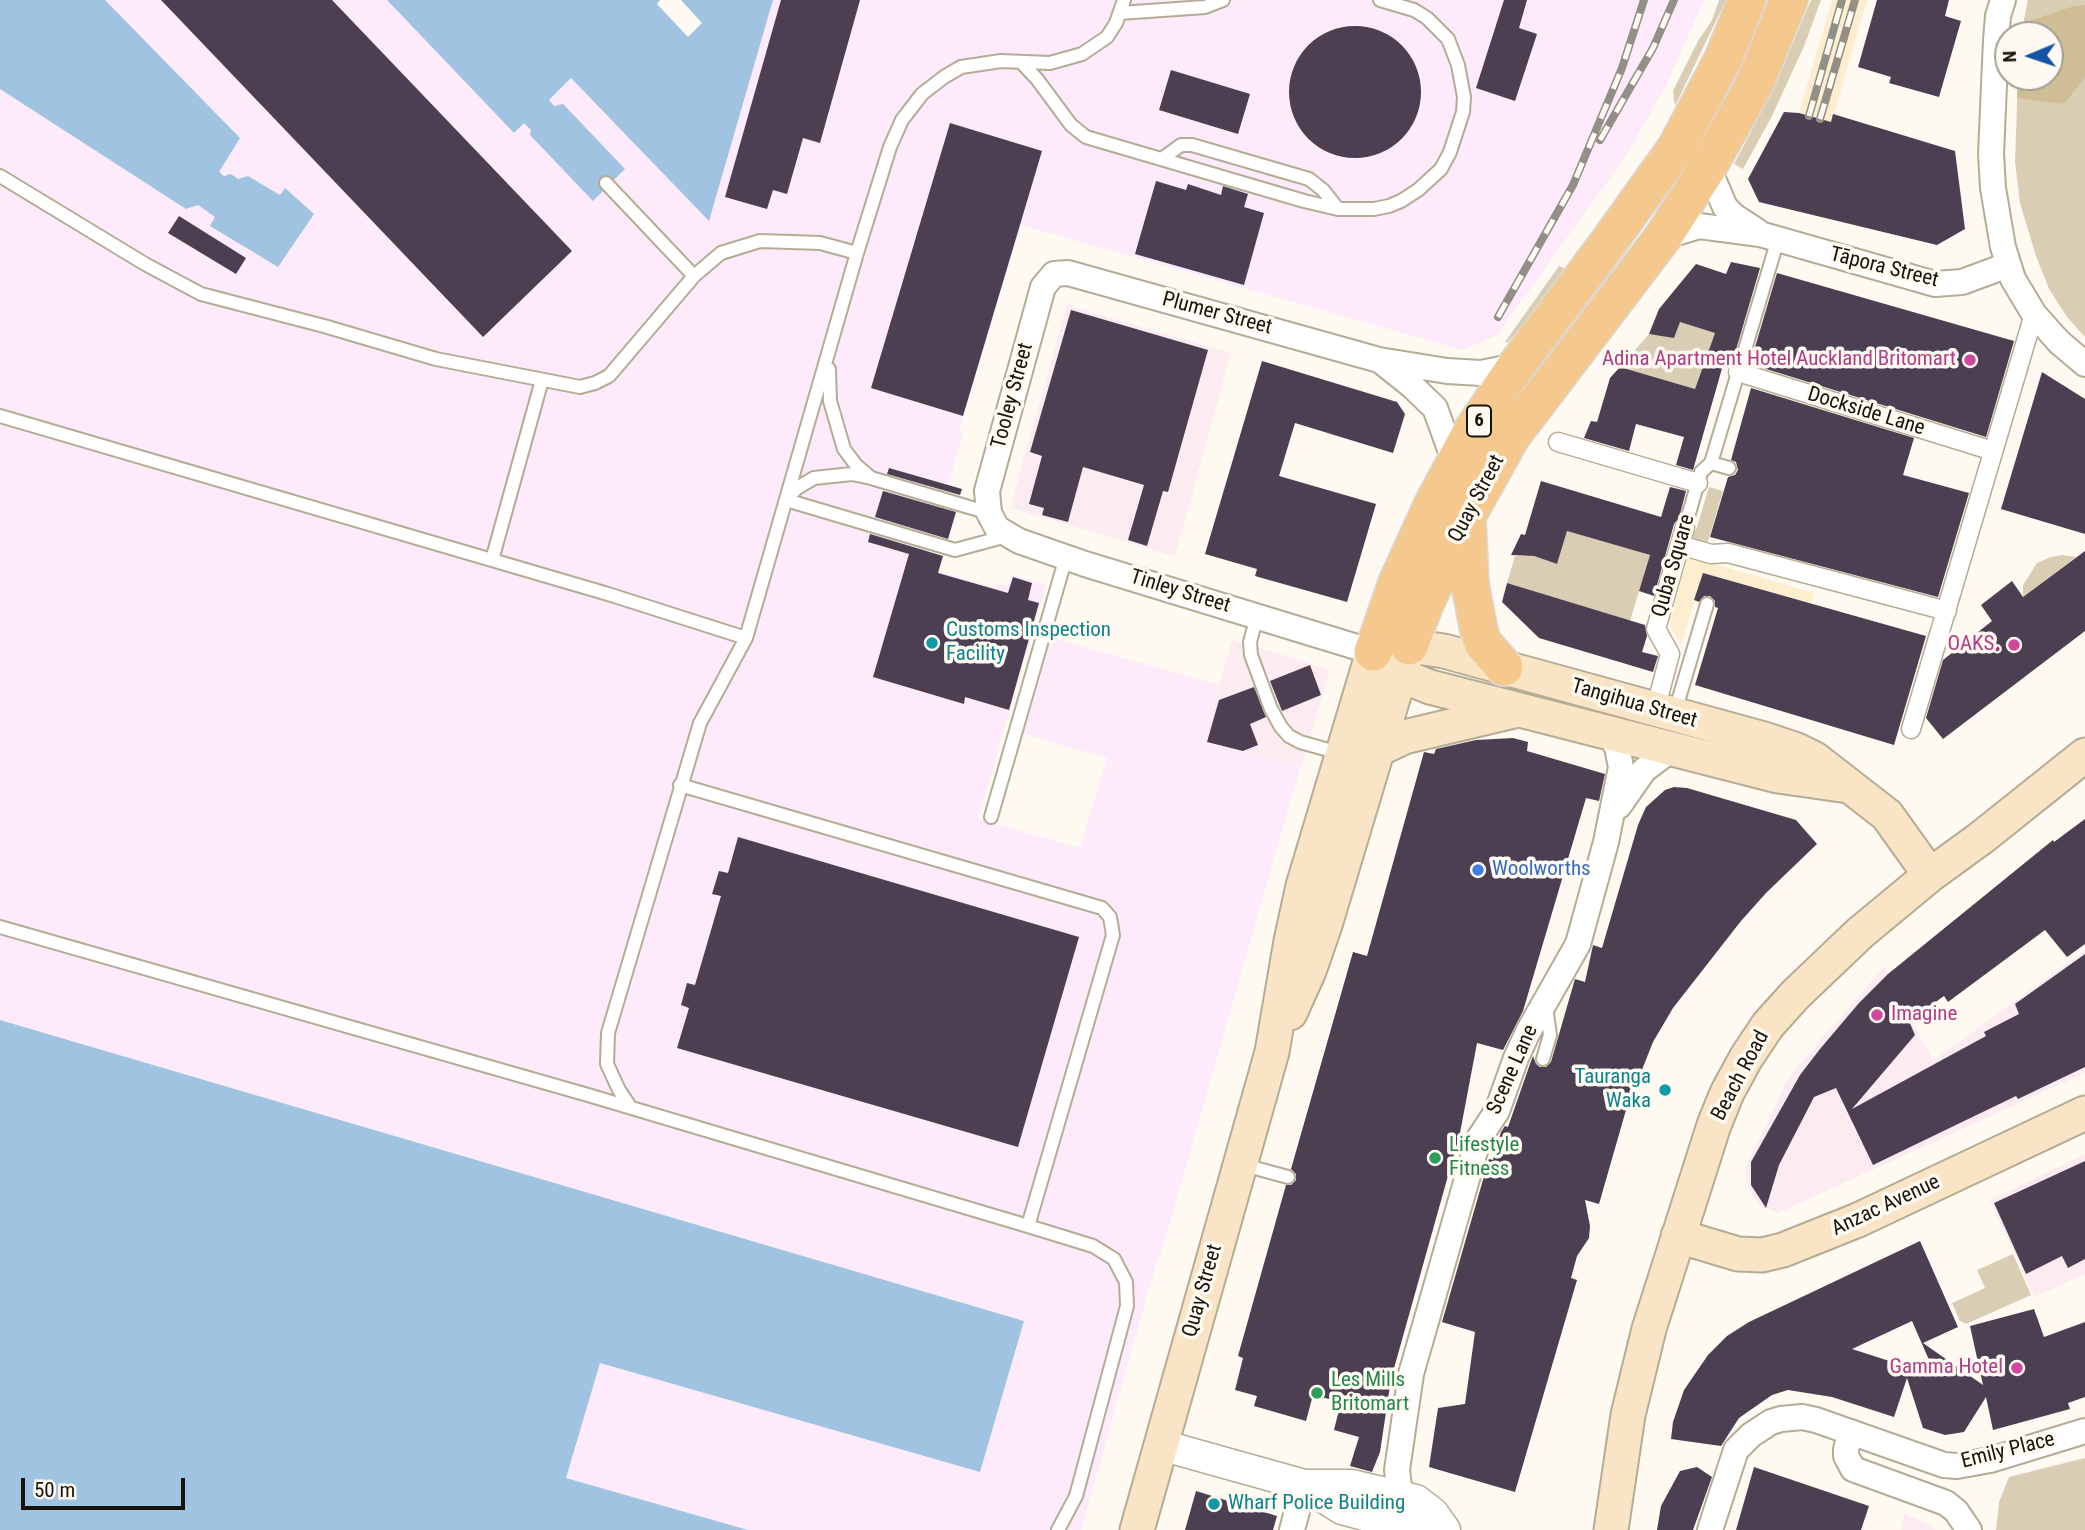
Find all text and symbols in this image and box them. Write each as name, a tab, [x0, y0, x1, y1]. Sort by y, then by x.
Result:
north arrow	[1994, 21, 2064, 91]
text: N	[1998, 50, 2021, 63]
street label: Tāpora Street	[1827, 242, 1941, 294]
street label: Plumer Street	[1159, 287, 1275, 341]
street label: Tooley Street	[987, 340, 1039, 452]
place label: Adina Apartment Hotel Auckland Britomart	[1602, 347, 1956, 373]
marker: Adina Apartment Hotel Auckland Britomart	[1962, 352, 1978, 368]
street label: Dockside Lane	[1804, 382, 1928, 442]
road number: 6	[1467, 406, 1491, 436]
street label: Quay Street	[1443, 451, 1511, 547]
street label: Quba Square	[1647, 512, 1701, 620]
street label: Tinley Street	[1127, 565, 1233, 619]
place label: Customs Inspection Facility	[946, 618, 1111, 668]
place label: OAKS.	[1948, 632, 2000, 658]
marker: Customs Inspection Facility	[924, 635, 940, 651]
marker: OAKS.	[2006, 637, 2022, 653]
street label: Tangihua Street	[1568, 674, 1700, 734]
place label: Woolworths	[1492, 857, 1591, 883]
marker: Woolworths	[1470, 862, 1486, 878]
place label: Imagine	[1891, 1002, 1957, 1028]
marker: Imagine	[1869, 1007, 1885, 1023]
street label: Scene Lane	[1482, 1021, 1544, 1119]
street label: Beach Road	[1707, 1027, 1775, 1125]
place label: Tauranga Waka	[1574, 1065, 1651, 1115]
marker: Tauranga Waka	[1657, 1082, 1673, 1098]
place label: Lifestyle Fitness	[1449, 1133, 1519, 1183]
marker: Lifestyle Fitness	[1427, 1150, 1443, 1166]
street label: Anzac Avenue	[1828, 1170, 1944, 1242]
street label: Quay Street	[1178, 1242, 1228, 1340]
place label: Gamma Hotel	[1890, 1355, 2003, 1381]
marker: Gamma Hotel	[2009, 1360, 2025, 1376]
place label: Les Mills Britomart	[1331, 1368, 1409, 1418]
marker: Les Mills Britomart	[1309, 1385, 1325, 1401]
street label: Emily Place	[1959, 1427, 2057, 1475]
scale bar	[24, 1464, 189, 1508]
text: 50 m	[34, 1478, 75, 1502]
place label: Wharf Police Building	[1228, 1491, 1405, 1517]
marker: Wharf Police Building	[1206, 1496, 1222, 1512]

